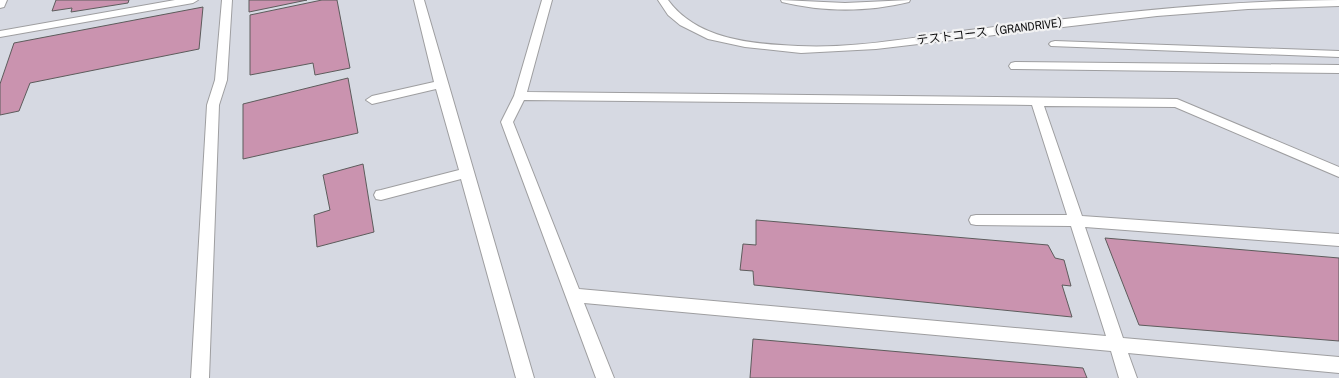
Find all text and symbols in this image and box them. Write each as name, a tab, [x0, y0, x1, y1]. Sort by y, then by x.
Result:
street label: テストコース（GRANDRIVE）	[916, 14, 1070, 48]

